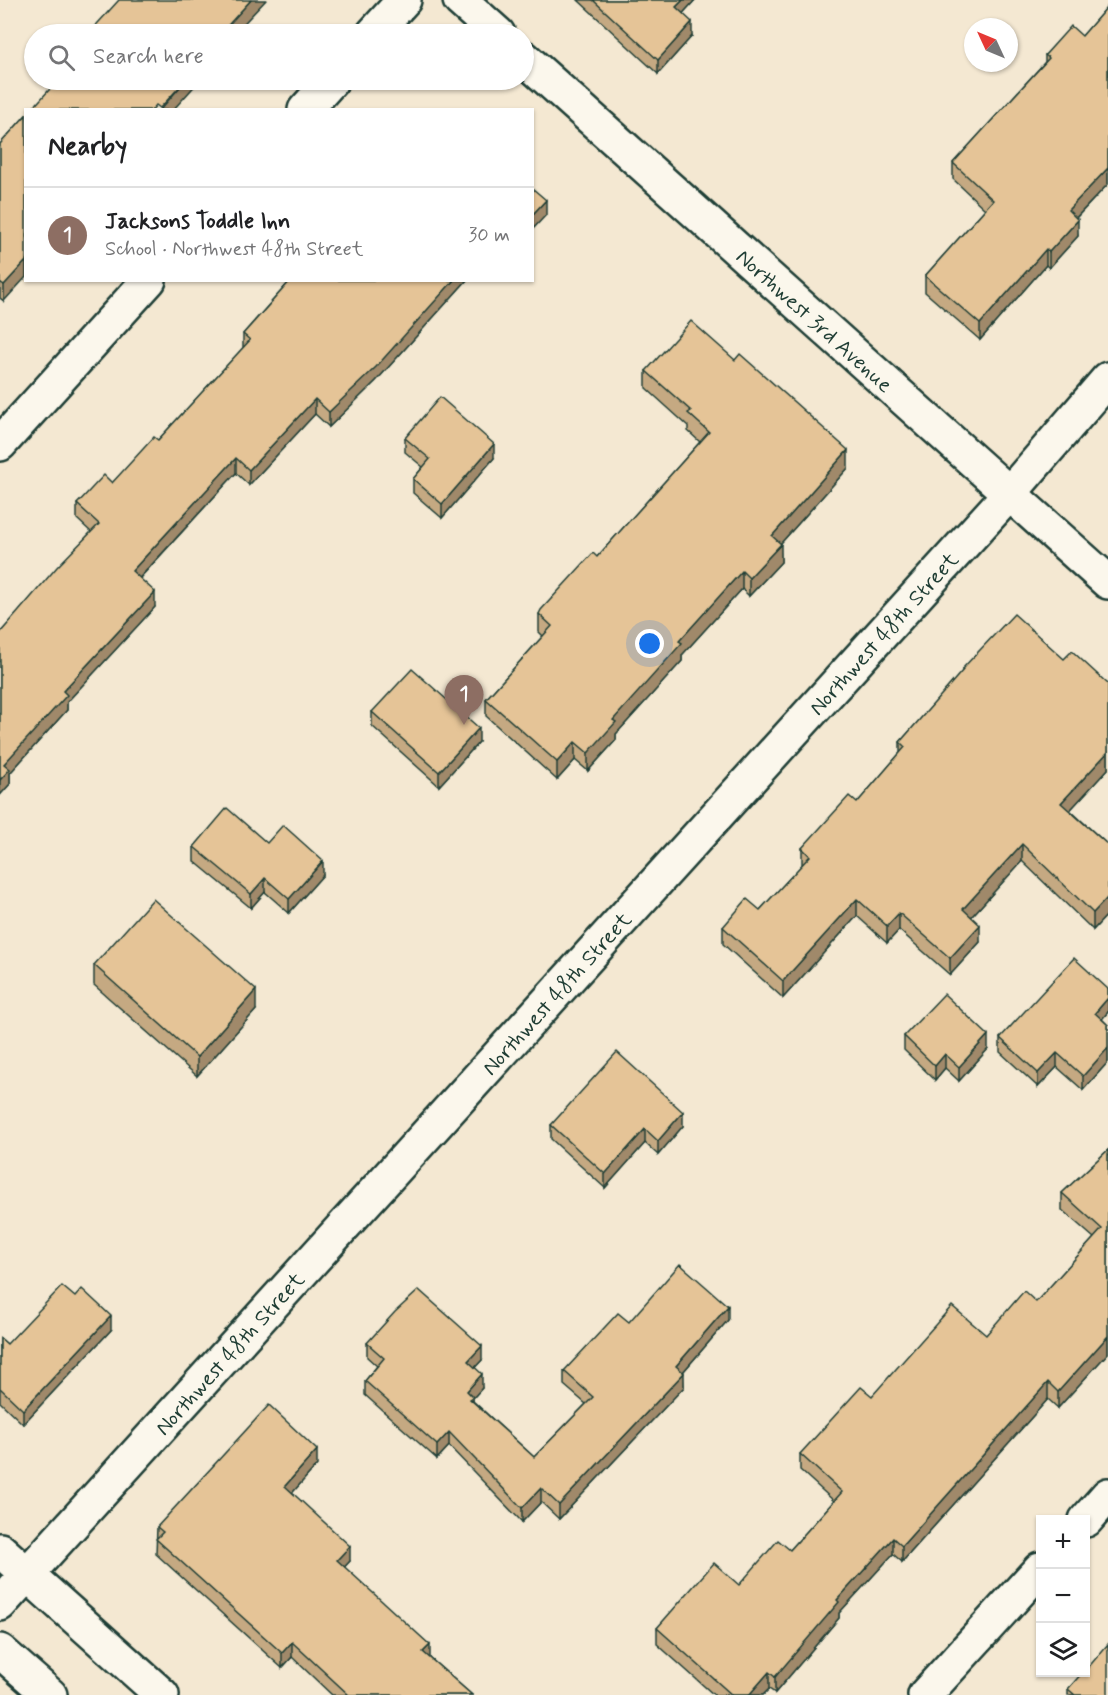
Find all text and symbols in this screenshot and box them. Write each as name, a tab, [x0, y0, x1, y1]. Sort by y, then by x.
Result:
north arrow	[964, 18, 1018, 72]
search box	[24, 24, 534, 90]
icon: search	[45, 41, 78, 74]
text: Search here	[93, 43, 204, 71]
text: Nearby	[48, 130, 127, 164]
text: Jacksons Toddle Inn	[105, 208, 290, 236]
text: 1	[63, 222, 72, 249]
text: 30 m	[468, 222, 510, 249]
text: School · Northwest 48th Street	[105, 236, 364, 263]
street label: Northwest 3rd Avenue	[729, 244, 898, 399]
street label: Northwest 48th Street	[804, 547, 965, 722]
your location	[635, 629, 664, 658]
pin: 1	[444, 676, 484, 725]
street label: Northwest 48th Street	[477, 907, 638, 1082]
street label: Northwest 48th Street	[150, 1267, 311, 1442]
map controls	[1036, 1515, 1090, 1677]
button: +	[1036, 1515, 1090, 1569]
button: −	[1036, 1569, 1090, 1623]
button: layers	[1036, 1623, 1090, 1677]

